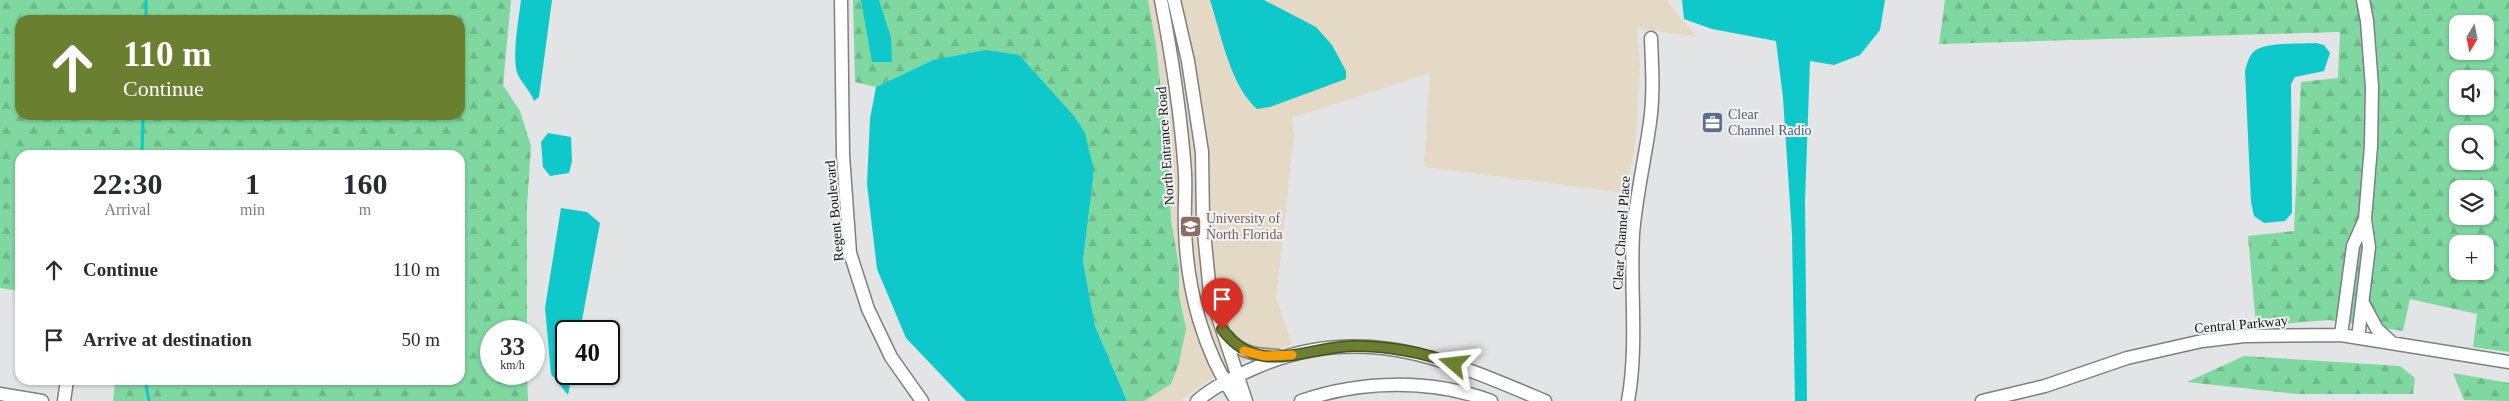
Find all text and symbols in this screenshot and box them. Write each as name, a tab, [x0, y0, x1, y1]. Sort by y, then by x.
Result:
north arrow	[2449, 15, 2494, 60]
map controls	[2449, 15, 2494, 280]
icon: ahead	[40, 35, 105, 100]
text: 110 m	[123, 35, 211, 74]
button: sound	[2449, 70, 2494, 115]
text: Continue	[123, 76, 204, 101]
street label: North Entrance Road	[1154, 86, 1177, 206]
place label: Clear Channel Radio	[1728, 107, 1812, 138]
office icon: Clear Channel Radio	[1700, 110, 1724, 134]
button: search	[2449, 125, 2494, 170]
street label: Regent Boulevard	[823, 160, 846, 262]
text: 22:30	[93, 167, 163, 200]
text: 1	[245, 167, 260, 200]
text: 160	[342, 167, 387, 200]
street label: Clear Channel Place	[1610, 176, 1633, 291]
button: layers	[2449, 180, 2494, 225]
text: Arrival	[104, 201, 151, 218]
text: min	[240, 201, 265, 218]
text: m	[359, 201, 371, 218]
place label: University of North Florida	[1206, 211, 1283, 242]
school or university icon: University of North Florida	[1178, 214, 1202, 238]
button: +	[2449, 235, 2494, 280]
icon: ahead	[40, 256, 68, 284]
text: Continue	[83, 259, 158, 280]
text: 110 m	[393, 259, 440, 280]
pin	[1201, 278, 1243, 329]
icon: arrive	[1208, 285, 1236, 313]
street label: Central Parkway	[2194, 313, 2288, 336]
speed limit sign: 40	[555, 320, 620, 385]
icon: arrive	[40, 326, 68, 354]
text: Arrive at destination	[83, 329, 252, 350]
text: 50 m	[401, 329, 440, 350]
text: 33	[500, 333, 525, 360]
position arrow	[1427, 337, 1479, 389]
text: km/h	[500, 358, 525, 372]

